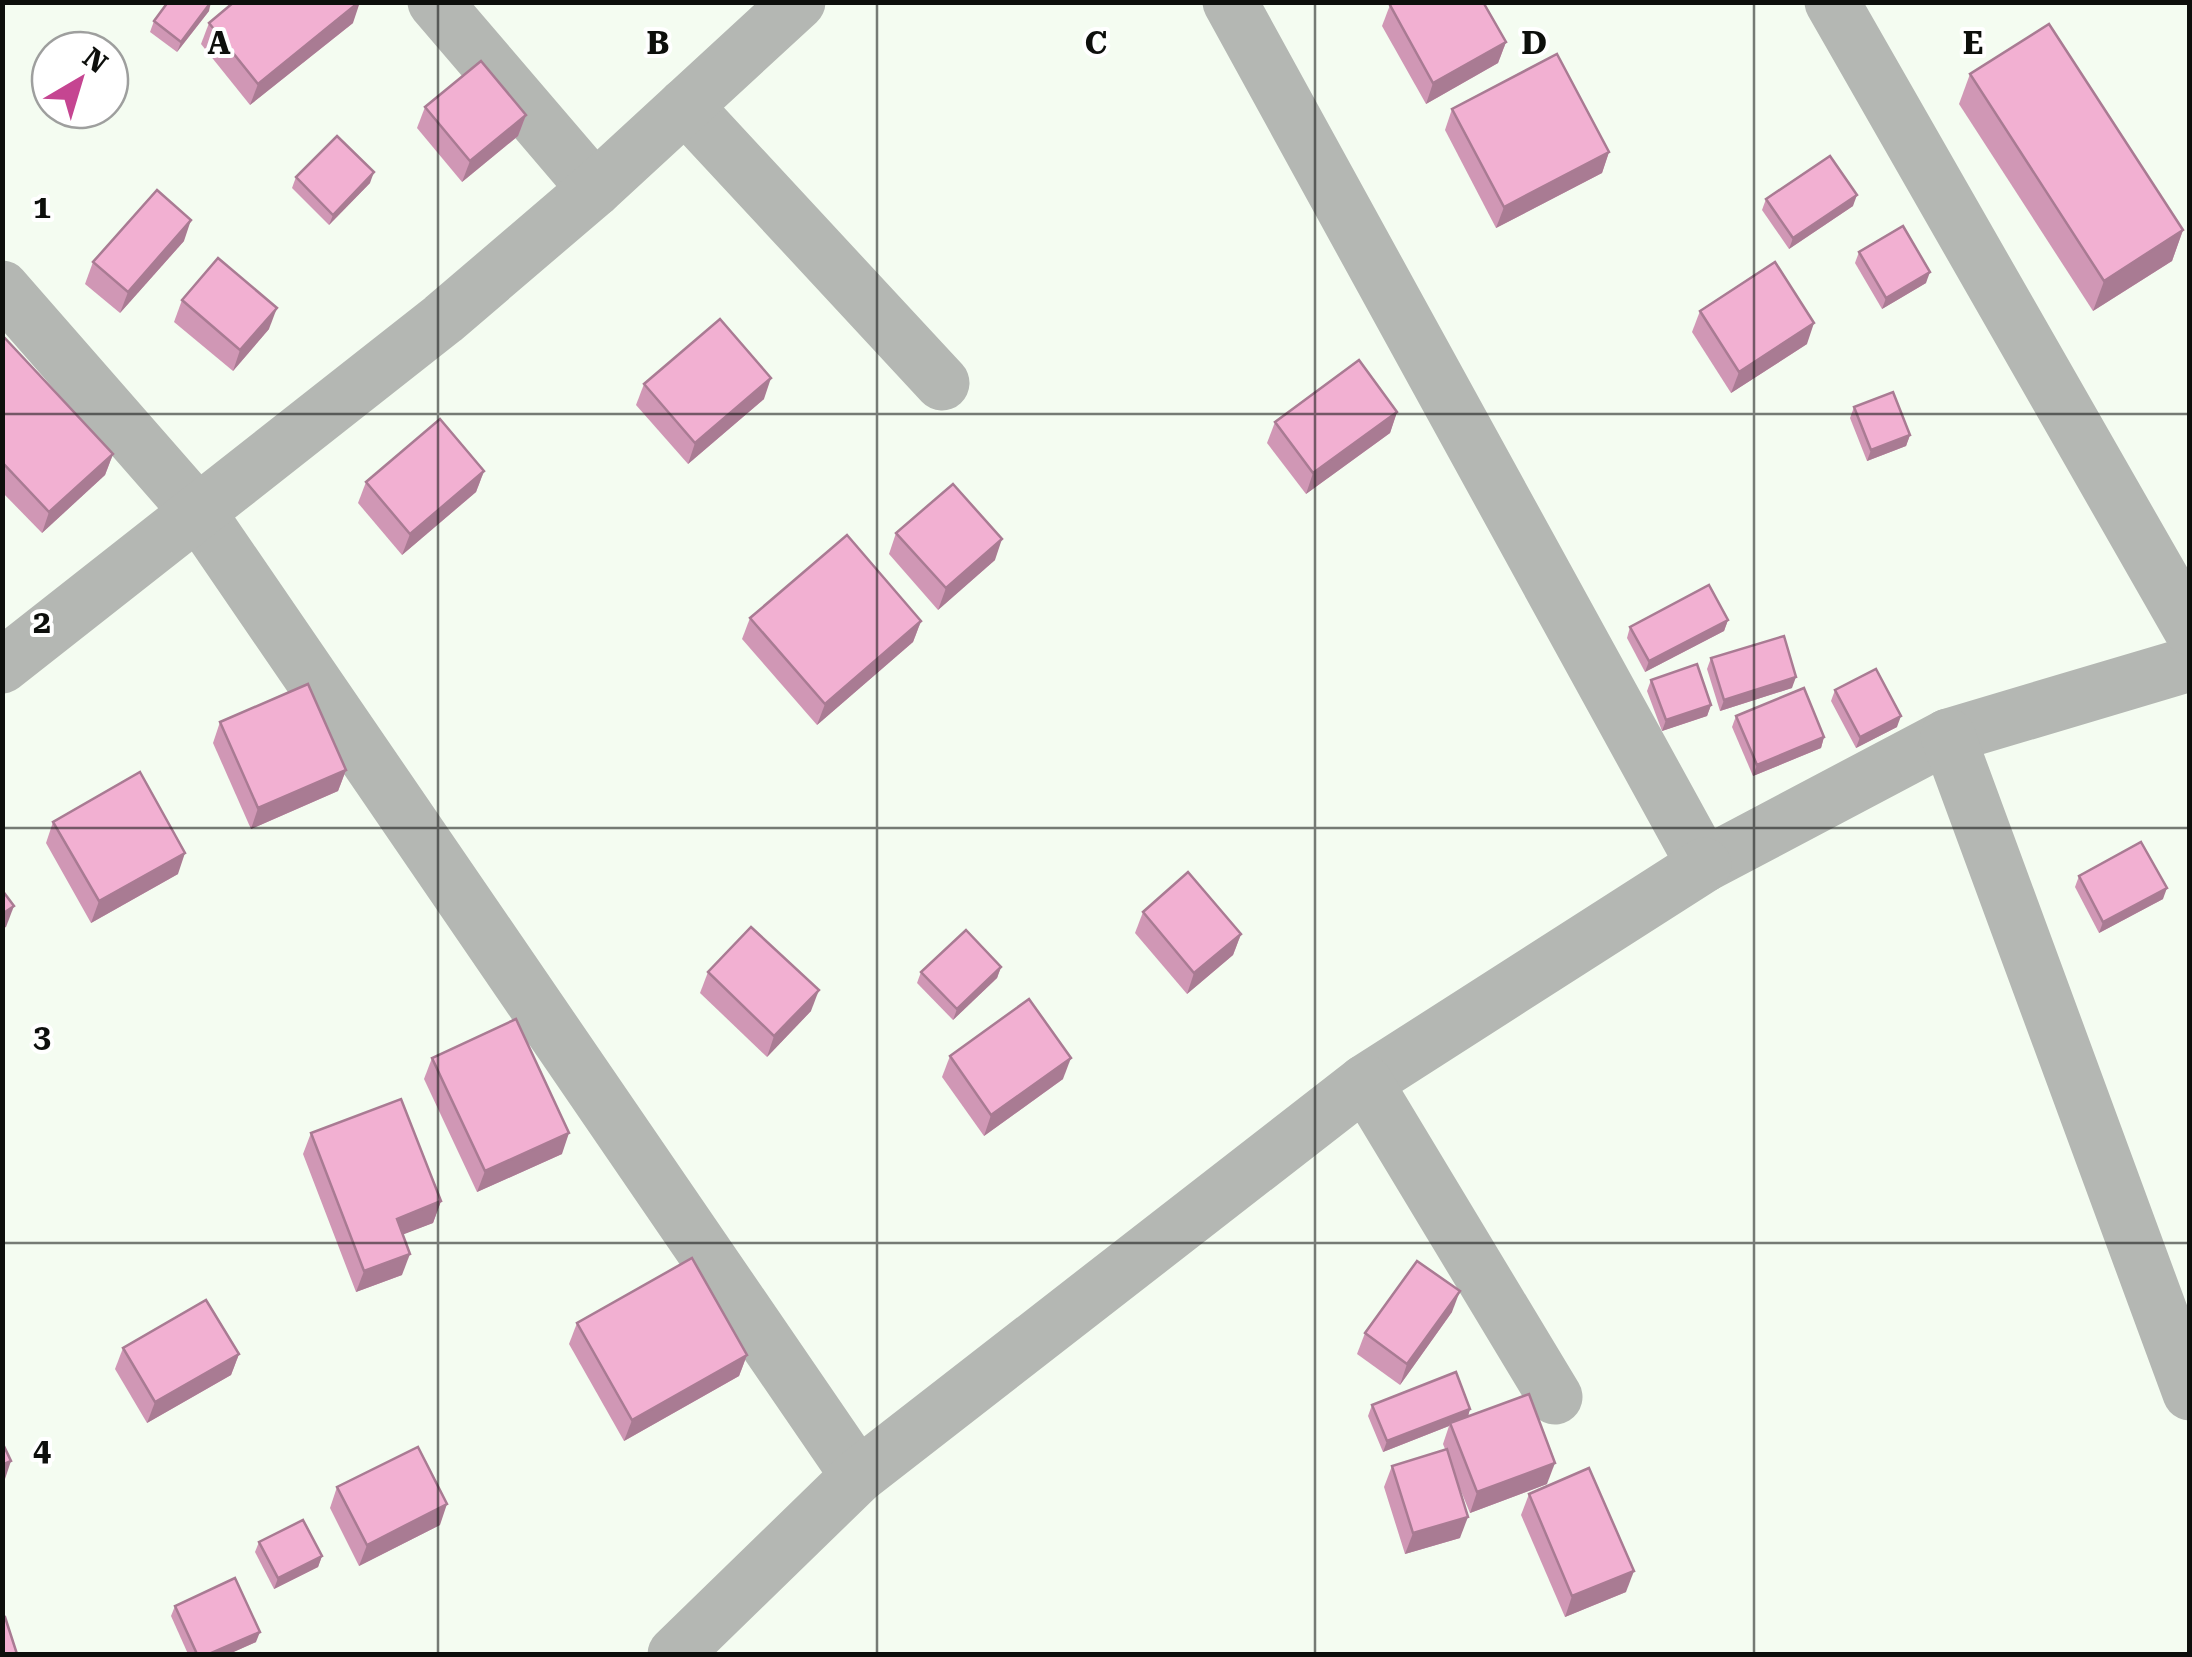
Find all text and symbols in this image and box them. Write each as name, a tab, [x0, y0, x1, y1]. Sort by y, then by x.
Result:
text: A	[207, 24, 231, 62]
text: B	[646, 24, 670, 62]
text: C	[1085, 24, 1107, 62]
text: D	[1521, 24, 1547, 62]
text: E	[1963, 24, 1983, 62]
north arrow	[30, 30, 130, 130]
text: N	[76, 41, 114, 80]
text: 1	[33, 188, 51, 226]
text: 2	[33, 603, 51, 641]
text: 3	[33, 1017, 51, 1055]
text: 4	[33, 1431, 51, 1469]

